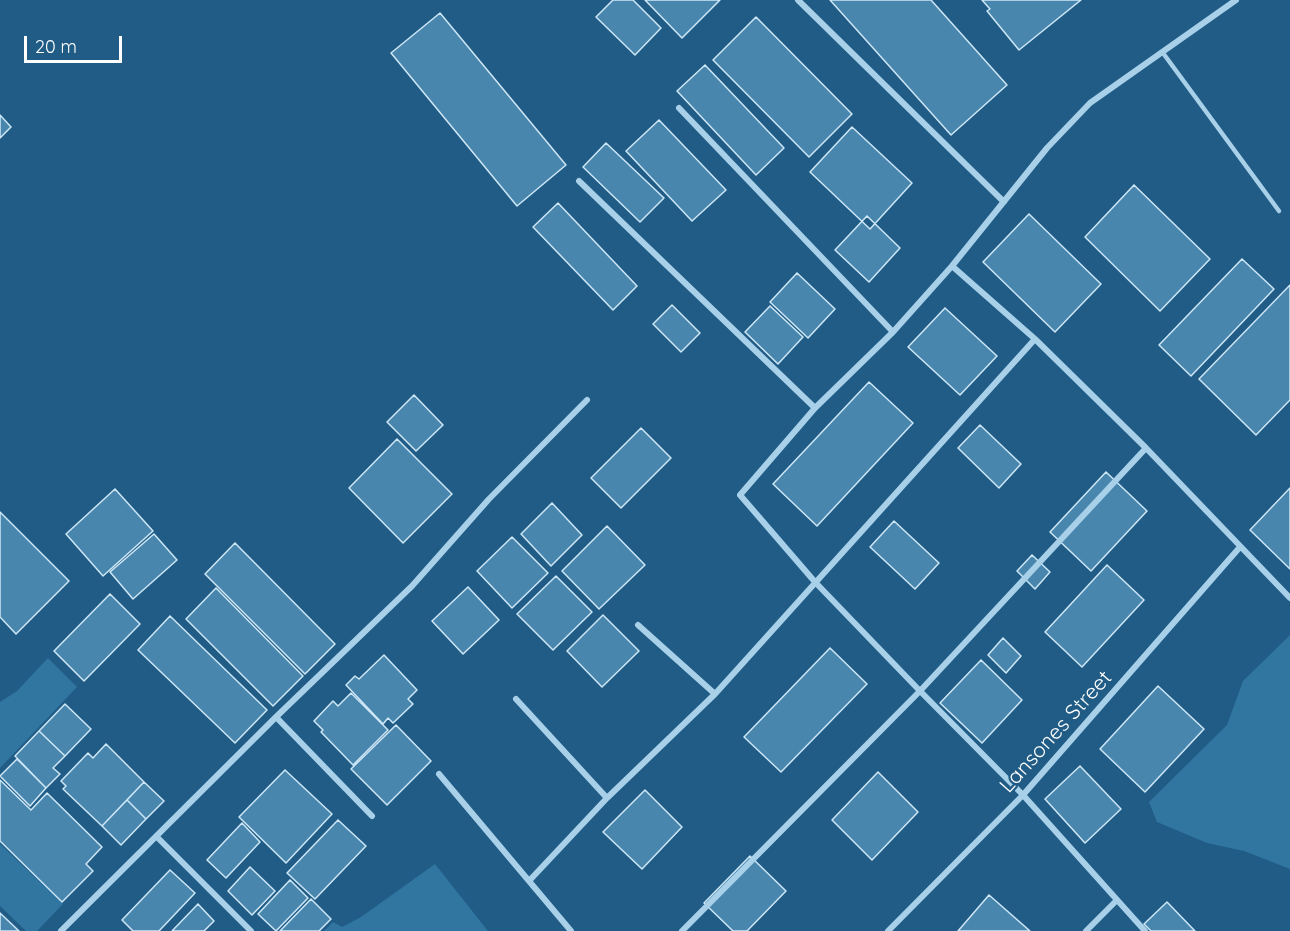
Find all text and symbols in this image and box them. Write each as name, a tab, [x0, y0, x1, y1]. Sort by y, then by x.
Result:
scale bar	[27, 24, 124, 62]
text: 20 m	[35, 35, 77, 58]
street label: Lansones Street	[995, 666, 1117, 798]

